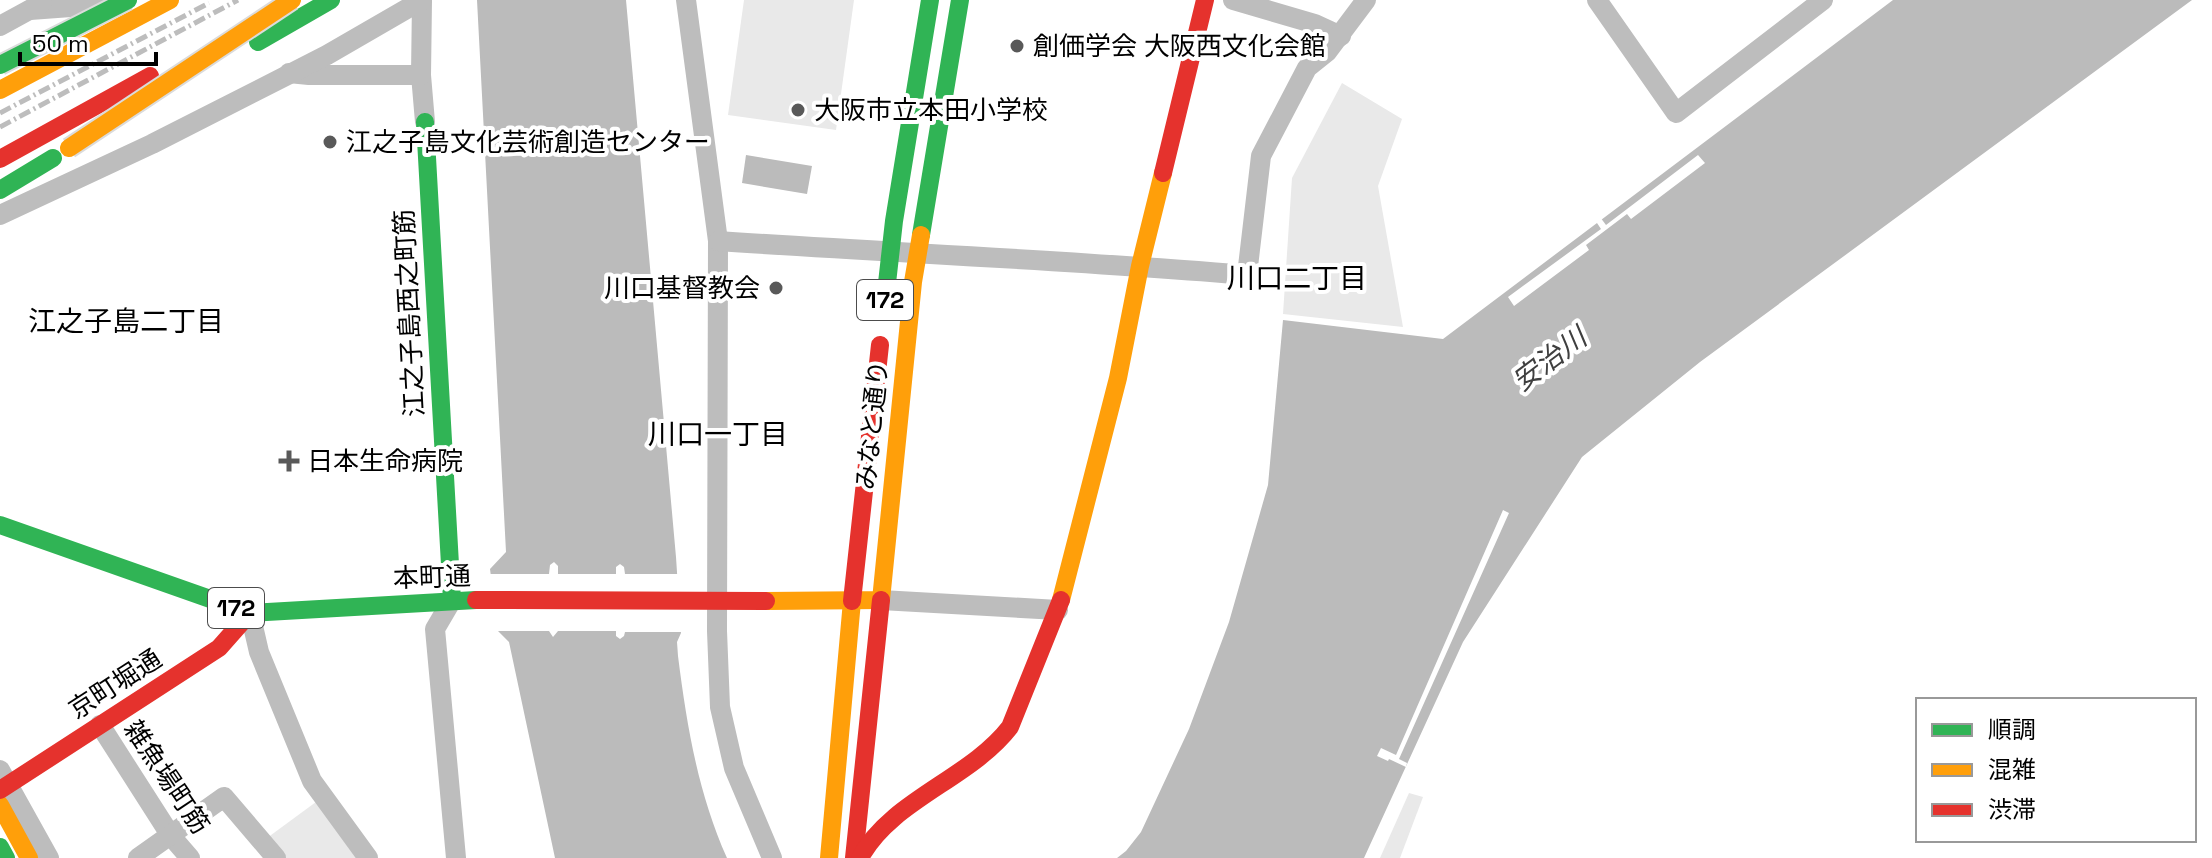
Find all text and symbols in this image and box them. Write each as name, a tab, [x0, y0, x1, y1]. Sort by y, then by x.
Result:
scale bar	[20, 16, 156, 66]
text: 50 m	[32, 28, 89, 59]
place label: 創価学会 大阪西文化会館	[1033, 29, 1326, 63]
marker: 創価学会 大阪西文化会館	[1008, 37, 1026, 55]
place label: 大阪市立本田小学校	[814, 93, 1048, 127]
marker: 大阪市立本田小学校	[789, 101, 807, 119]
place label: 江之子島文化芸術創造センター	[346, 125, 710, 159]
marker: 江之子島文化芸術創造センター	[321, 133, 339, 151]
street label: 江之子島西之町筋	[387, 208, 431, 418]
district label: 川口二丁目	[1227, 260, 1367, 296]
place label: 川口基督教会	[604, 271, 760, 305]
marker: 川口基督教会	[767, 279, 785, 297]
road number: 172	[857, 280, 913, 320]
district label: 江之子島二丁目	[28, 303, 224, 339]
water label: 安治川	[1505, 318, 1596, 399]
street label: みなと通り	[848, 359, 896, 491]
district label: 川口一丁目	[648, 416, 788, 452]
place label: 日本生命病院	[307, 444, 463, 478]
marker: 日本生命病院	[278, 450, 300, 472]
street label: 本町通	[392, 559, 472, 595]
road number: 172	[208, 588, 264, 628]
street label: 京町堀通	[62, 641, 168, 727]
legend	[1916, 698, 2196, 842]
street label: 雑魚場町筋	[117, 714, 217, 840]
text: 順調	[1988, 714, 2036, 745]
text: 混雑	[1988, 754, 2036, 785]
text: 渋滞	[1988, 794, 2036, 825]

